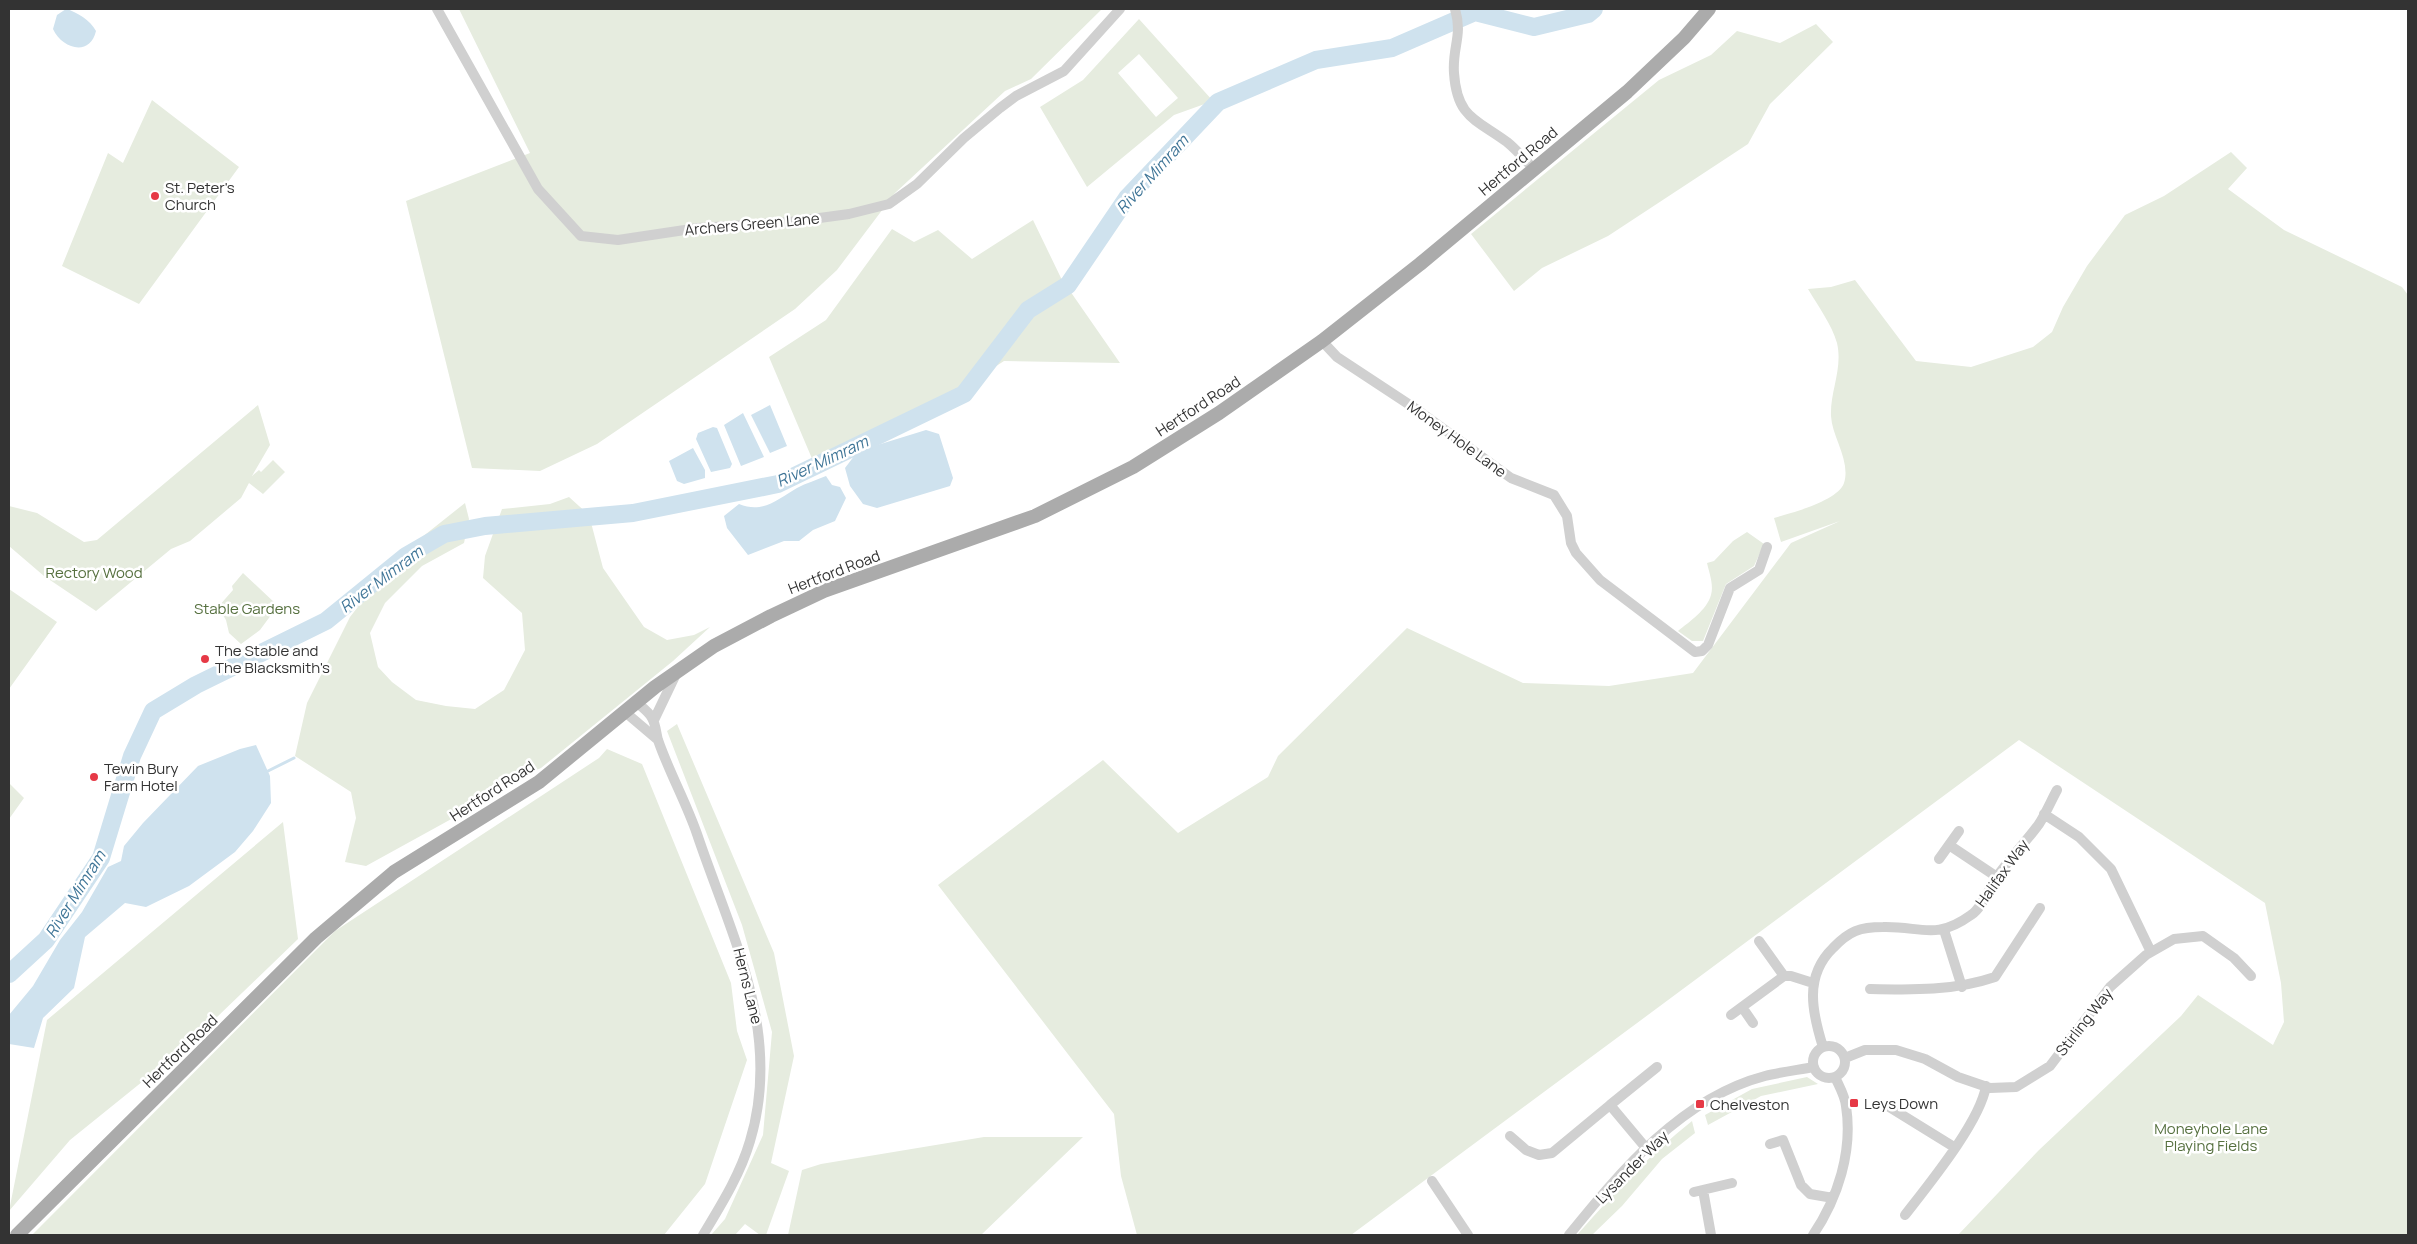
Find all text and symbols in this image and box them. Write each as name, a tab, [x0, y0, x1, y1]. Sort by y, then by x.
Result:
street label: Hertford Road	[1474, 122, 1562, 200]
water label: River Mimram	[1111, 129, 1194, 218]
place label: St. Peter's Church	[165, 177, 235, 215]
marker: St. Peter's Church	[149, 190, 161, 202]
street label: Archers Green Lane	[684, 208, 821, 240]
street label: Hertford Road	[1152, 371, 1244, 441]
street label: Money Hole Lane	[1403, 396, 1511, 482]
water label: River Mimram	[773, 430, 873, 492]
water label: River Mimram	[335, 540, 428, 617]
street label: Hertford Road	[785, 545, 883, 599]
park label: Rectory Wood	[45, 562, 143, 583]
park label: Stable Gardens	[194, 598, 300, 619]
place label: The Stable and The Blacksmith's	[215, 640, 330, 678]
marker: The Stable and The Blacksmith's	[199, 653, 211, 665]
street label: Hertford Road	[446, 756, 538, 826]
place label: Tewin Bury Farm Hotel	[104, 758, 179, 796]
marker: Tewin Bury Farm Hotel	[88, 771, 100, 783]
street label: Halifax Way	[1970, 835, 2034, 911]
water label: River Mimram	[40, 845, 111, 942]
street label: Herns Lane	[728, 946, 768, 1027]
street label: Stirling Way	[2051, 984, 2117, 1060]
street label: Hertford Road	[138, 1010, 222, 1092]
place label: Leys Down	[1864, 1093, 1938, 1114]
place label: Chelveston	[1710, 1094, 1789, 1115]
marker: Leys Down	[1848, 1097, 1860, 1109]
marker: Chelveston	[1694, 1098, 1706, 1110]
park label: Moneyhole Lane Playing Fields	[2154, 1118, 2268, 1156]
street label: Lysander Way	[1591, 1126, 1673, 1208]

